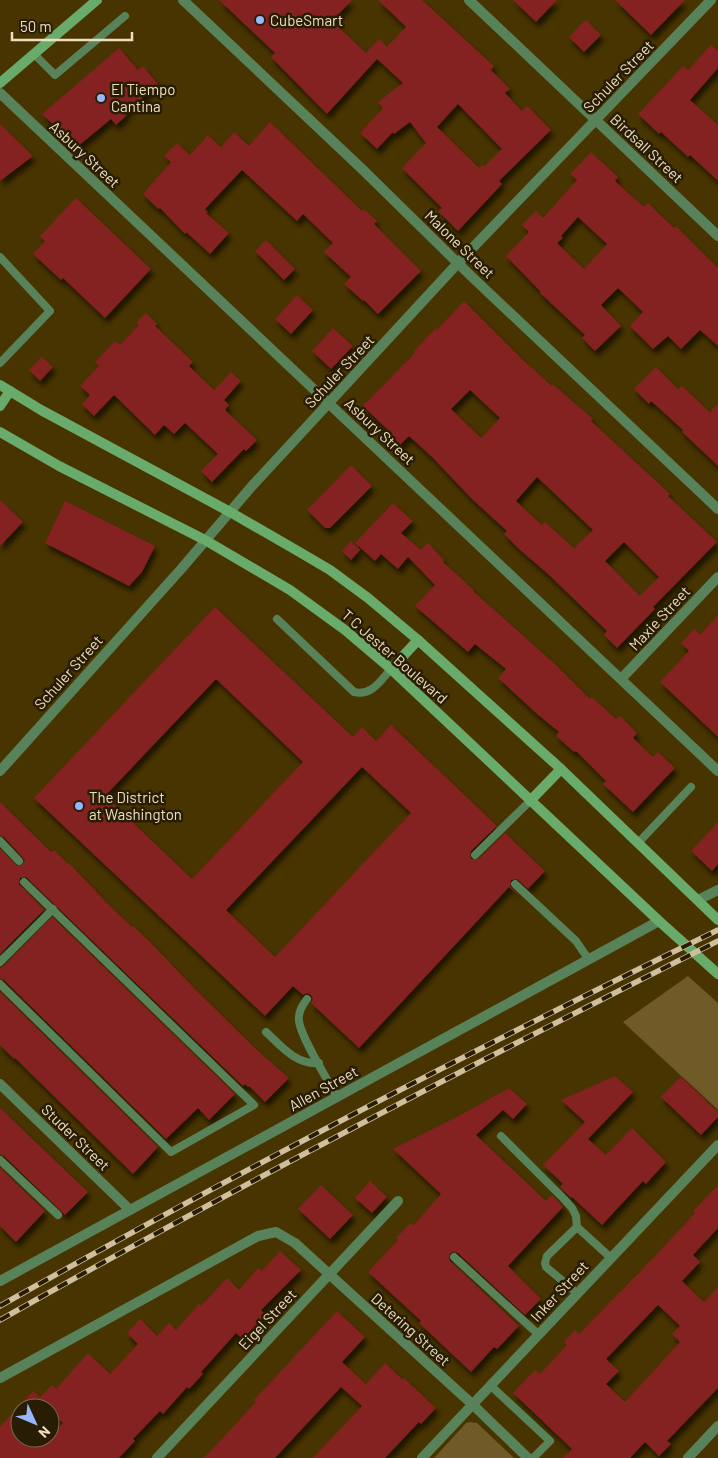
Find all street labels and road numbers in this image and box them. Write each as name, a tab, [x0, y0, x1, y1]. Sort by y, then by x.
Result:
street label: Schuler Street	[579, 36, 657, 116]
street label: Birdsall Street	[607, 110, 687, 186]
street label: Asbury Street	[46, 117, 124, 191]
street label: Malone Street	[421, 206, 499, 282]
street label: Schuler Street	[301, 331, 377, 411]
street label: Asbury Street	[341, 394, 419, 468]
street label: Maxie Street	[625, 582, 693, 654]
street label: T C Jester Boulevard	[338, 605, 452, 707]
street label: Schuler Street	[30, 631, 106, 713]
street label: Allen Street	[285, 1062, 361, 1114]
street label: Studer Street	[38, 1100, 114, 1174]
street label: Inker Street	[526, 1257, 592, 1325]
street label: Eigel Street	[234, 1285, 300, 1353]
street label: Detering Street	[368, 1289, 454, 1369]

